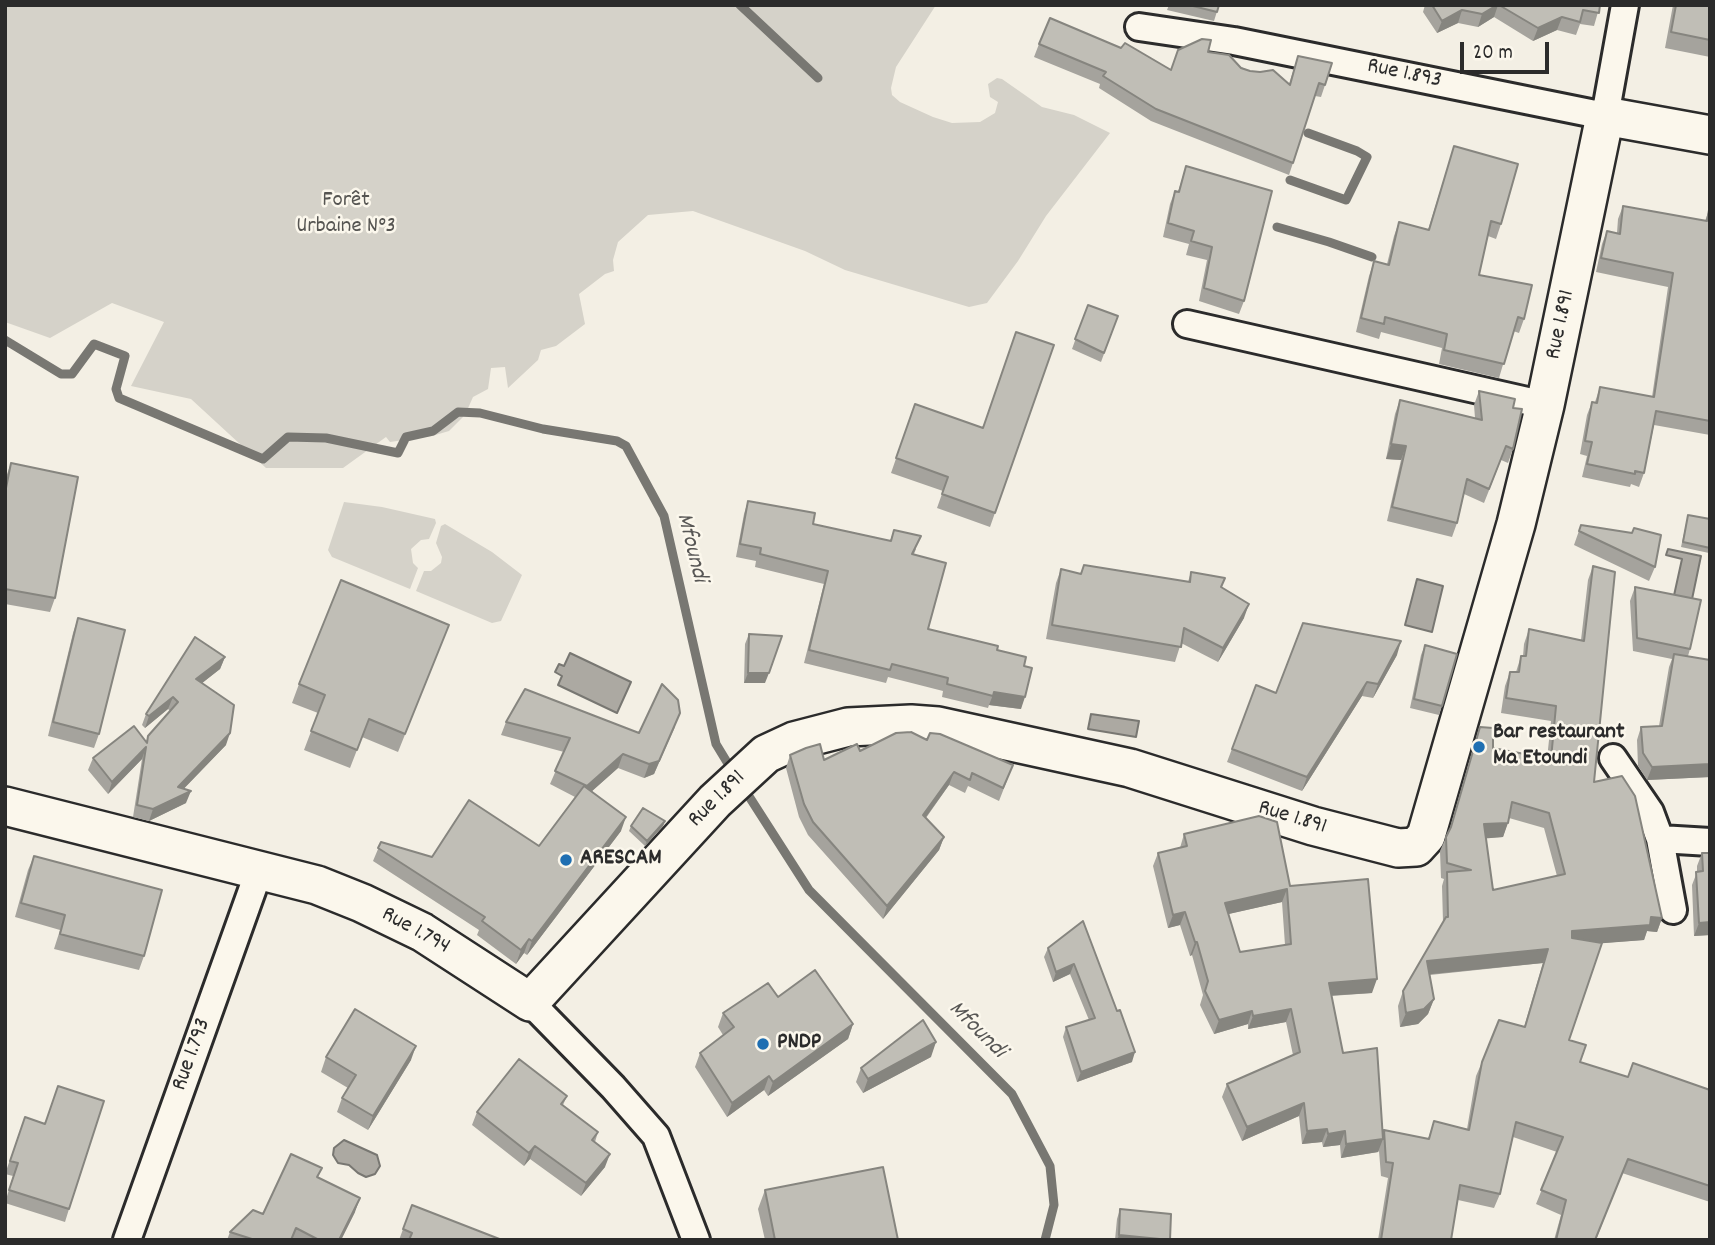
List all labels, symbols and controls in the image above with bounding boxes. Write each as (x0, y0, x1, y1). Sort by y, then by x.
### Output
scale bar (1463, 28, 1552, 72)
text: 20 m (1473, 39, 1513, 69)
street label: Rue 1.893 (1364, 54, 1444, 96)
park label: Forêt Urbaine N°3 (296, 188, 396, 242)
street label: Rue 1.891 (1541, 288, 1583, 362)
water label: Mfoundi (668, 510, 712, 586)
place label: Bar restaurant Ma Etoundi (1493, 720, 1624, 774)
marker: Bar restaurant Ma Etoundi (1471, 739, 1487, 755)
street label: Rue 1.891 (683, 765, 753, 835)
street label: Rue 1.891 (1254, 796, 1330, 842)
place label: ARESCAM (580, 846, 662, 874)
marker: ARESCAM (558, 852, 574, 868)
street label: Rue 1.794 (376, 902, 454, 962)
water label: Mfoundi (941, 996, 1011, 1066)
street label: Rue 1.793 (167, 1015, 219, 1095)
place label: PNDP (777, 1030, 821, 1058)
marker: PNDP (755, 1036, 771, 1052)

